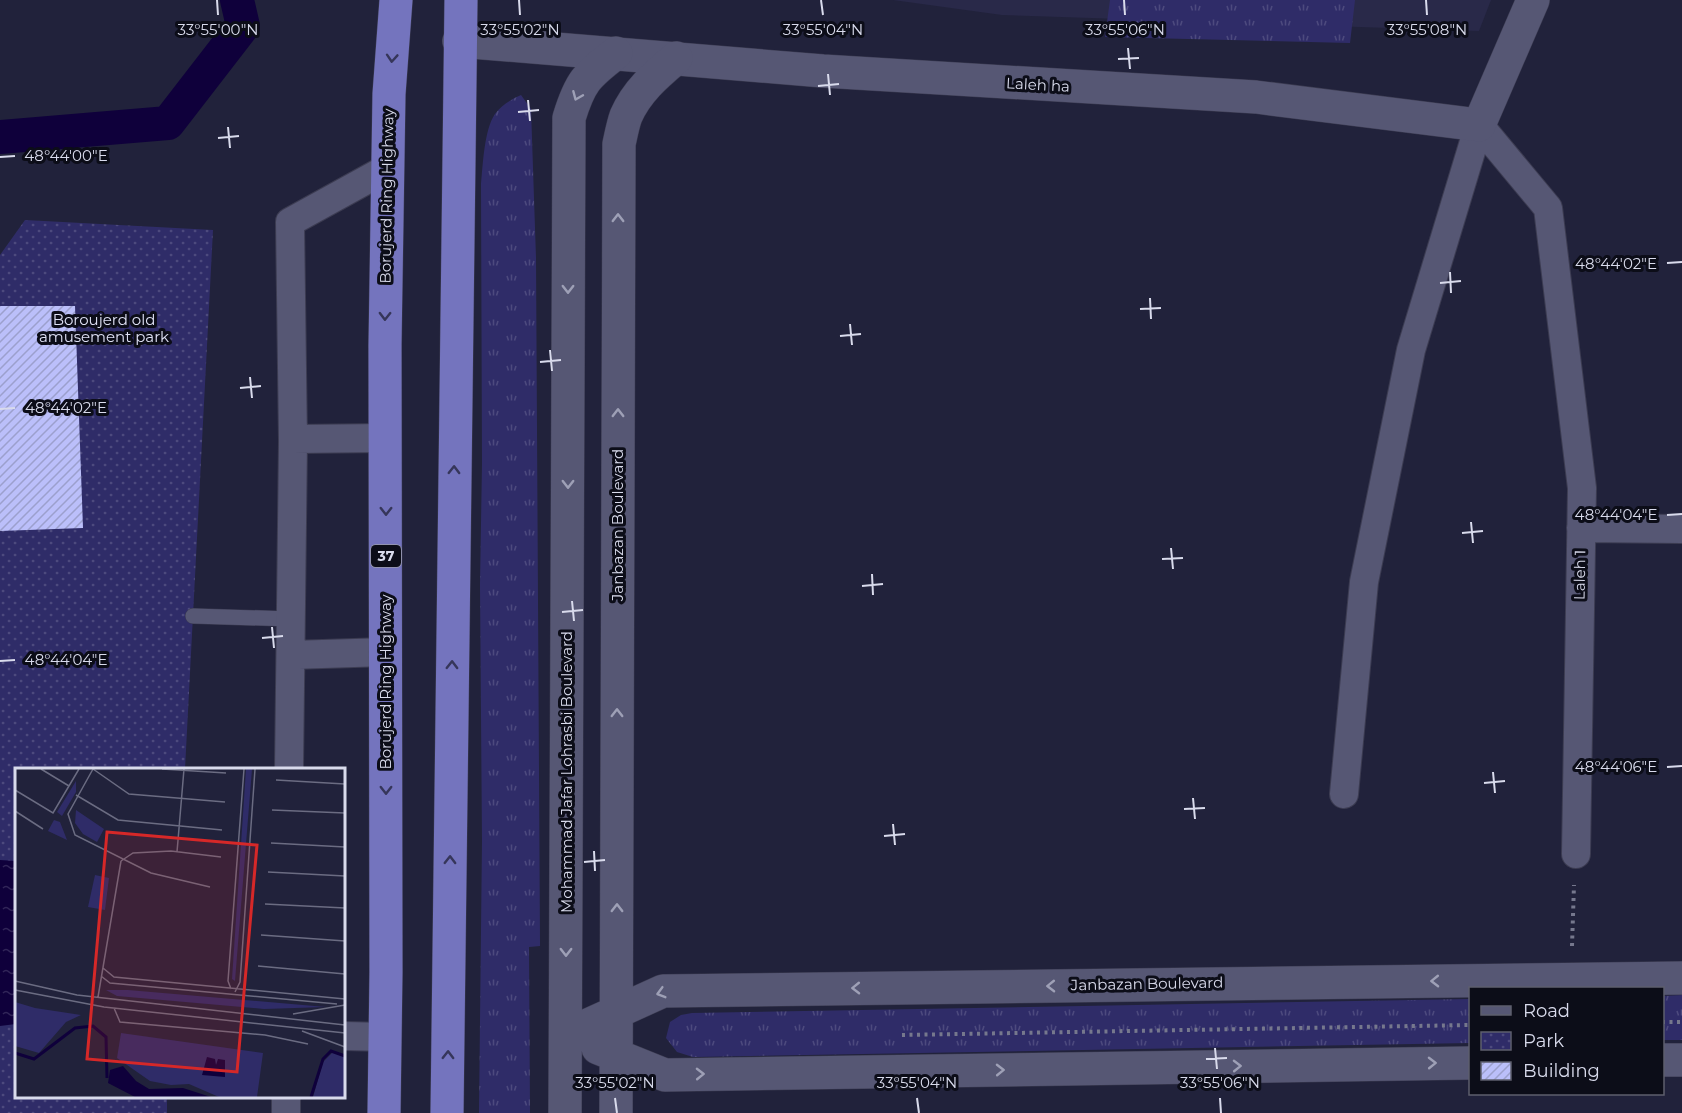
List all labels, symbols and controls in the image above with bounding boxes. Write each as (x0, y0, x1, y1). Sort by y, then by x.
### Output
text: 33°55'00"N (178, 20, 258, 39)
text: 33°55'02"N (480, 20, 560, 39)
text: 33°55'04"N (783, 20, 863, 39)
text: 33°55'06"N (1085, 20, 1165, 39)
text: 33°55'08"N (1387, 20, 1467, 39)
one-way arrow (385, 54, 398, 63)
street label: Laleh ha (1006, 73, 1070, 96)
one-way arrow (572, 89, 584, 100)
street label: Borujerd Ring Highway (375, 107, 398, 284)
text: 48°44'00"E (24, 146, 108, 165)
one-way arrow (612, 213, 624, 222)
text: 48°44'02"E (1575, 254, 1657, 273)
one-way arrow (562, 285, 574, 294)
park label: Boroujerd old amusement park (39, 310, 169, 346)
one-way arrow (379, 312, 392, 321)
text: 48°44'02"E (25, 398, 107, 417)
one-way arrow (612, 408, 624, 417)
street label: Janbazan Boulevard (608, 449, 627, 602)
one-way arrow (448, 465, 461, 474)
one-way arrow (562, 480, 574, 489)
text: 48°44'04"E (1575, 505, 1657, 524)
one-way arrow (380, 507, 392, 516)
road number: 37 (371, 545, 401, 567)
street label: Laleh 1 (1570, 550, 1589, 600)
street label: Borujerd Ring Highway (376, 594, 395, 770)
street label: Mohammad Jafar Lohrasbi Boulevard (557, 631, 576, 913)
text: 48°44'04"E (25, 650, 107, 669)
one-way arrow (446, 660, 458, 669)
one-way arrow (611, 708, 623, 717)
text: 48°44'06"E (1575, 757, 1657, 776)
inset map (15, 768, 345, 1098)
one-way arrow (380, 786, 392, 795)
one-way arrow (444, 855, 456, 864)
one-way arrow (611, 903, 623, 912)
one-way arrow (560, 948, 572, 957)
street label: Janbazan Boulevard (1070, 973, 1223, 994)
one-way arrow (1430, 975, 1439, 987)
one-way arrow (1046, 979, 1055, 992)
one-way arrow (851, 982, 860, 994)
one-way arrow (656, 986, 667, 998)
legend (1469, 987, 1664, 1095)
text: Road (1523, 1000, 1570, 1022)
text: Park (1523, 1030, 1564, 1052)
one-way arrow (441, 1050, 454, 1059)
one-way arrow (1428, 1057, 1437, 1069)
one-way arrow (1233, 1060, 1242, 1073)
text: Building (1523, 1060, 1600, 1082)
one-way arrow (996, 1064, 1005, 1076)
one-way arrow (696, 1068, 705, 1080)
text: 33°55'02"N (575, 1073, 655, 1092)
text: 33°55'04"N (877, 1073, 957, 1092)
text: 33°55'06"N (1180, 1073, 1260, 1092)

